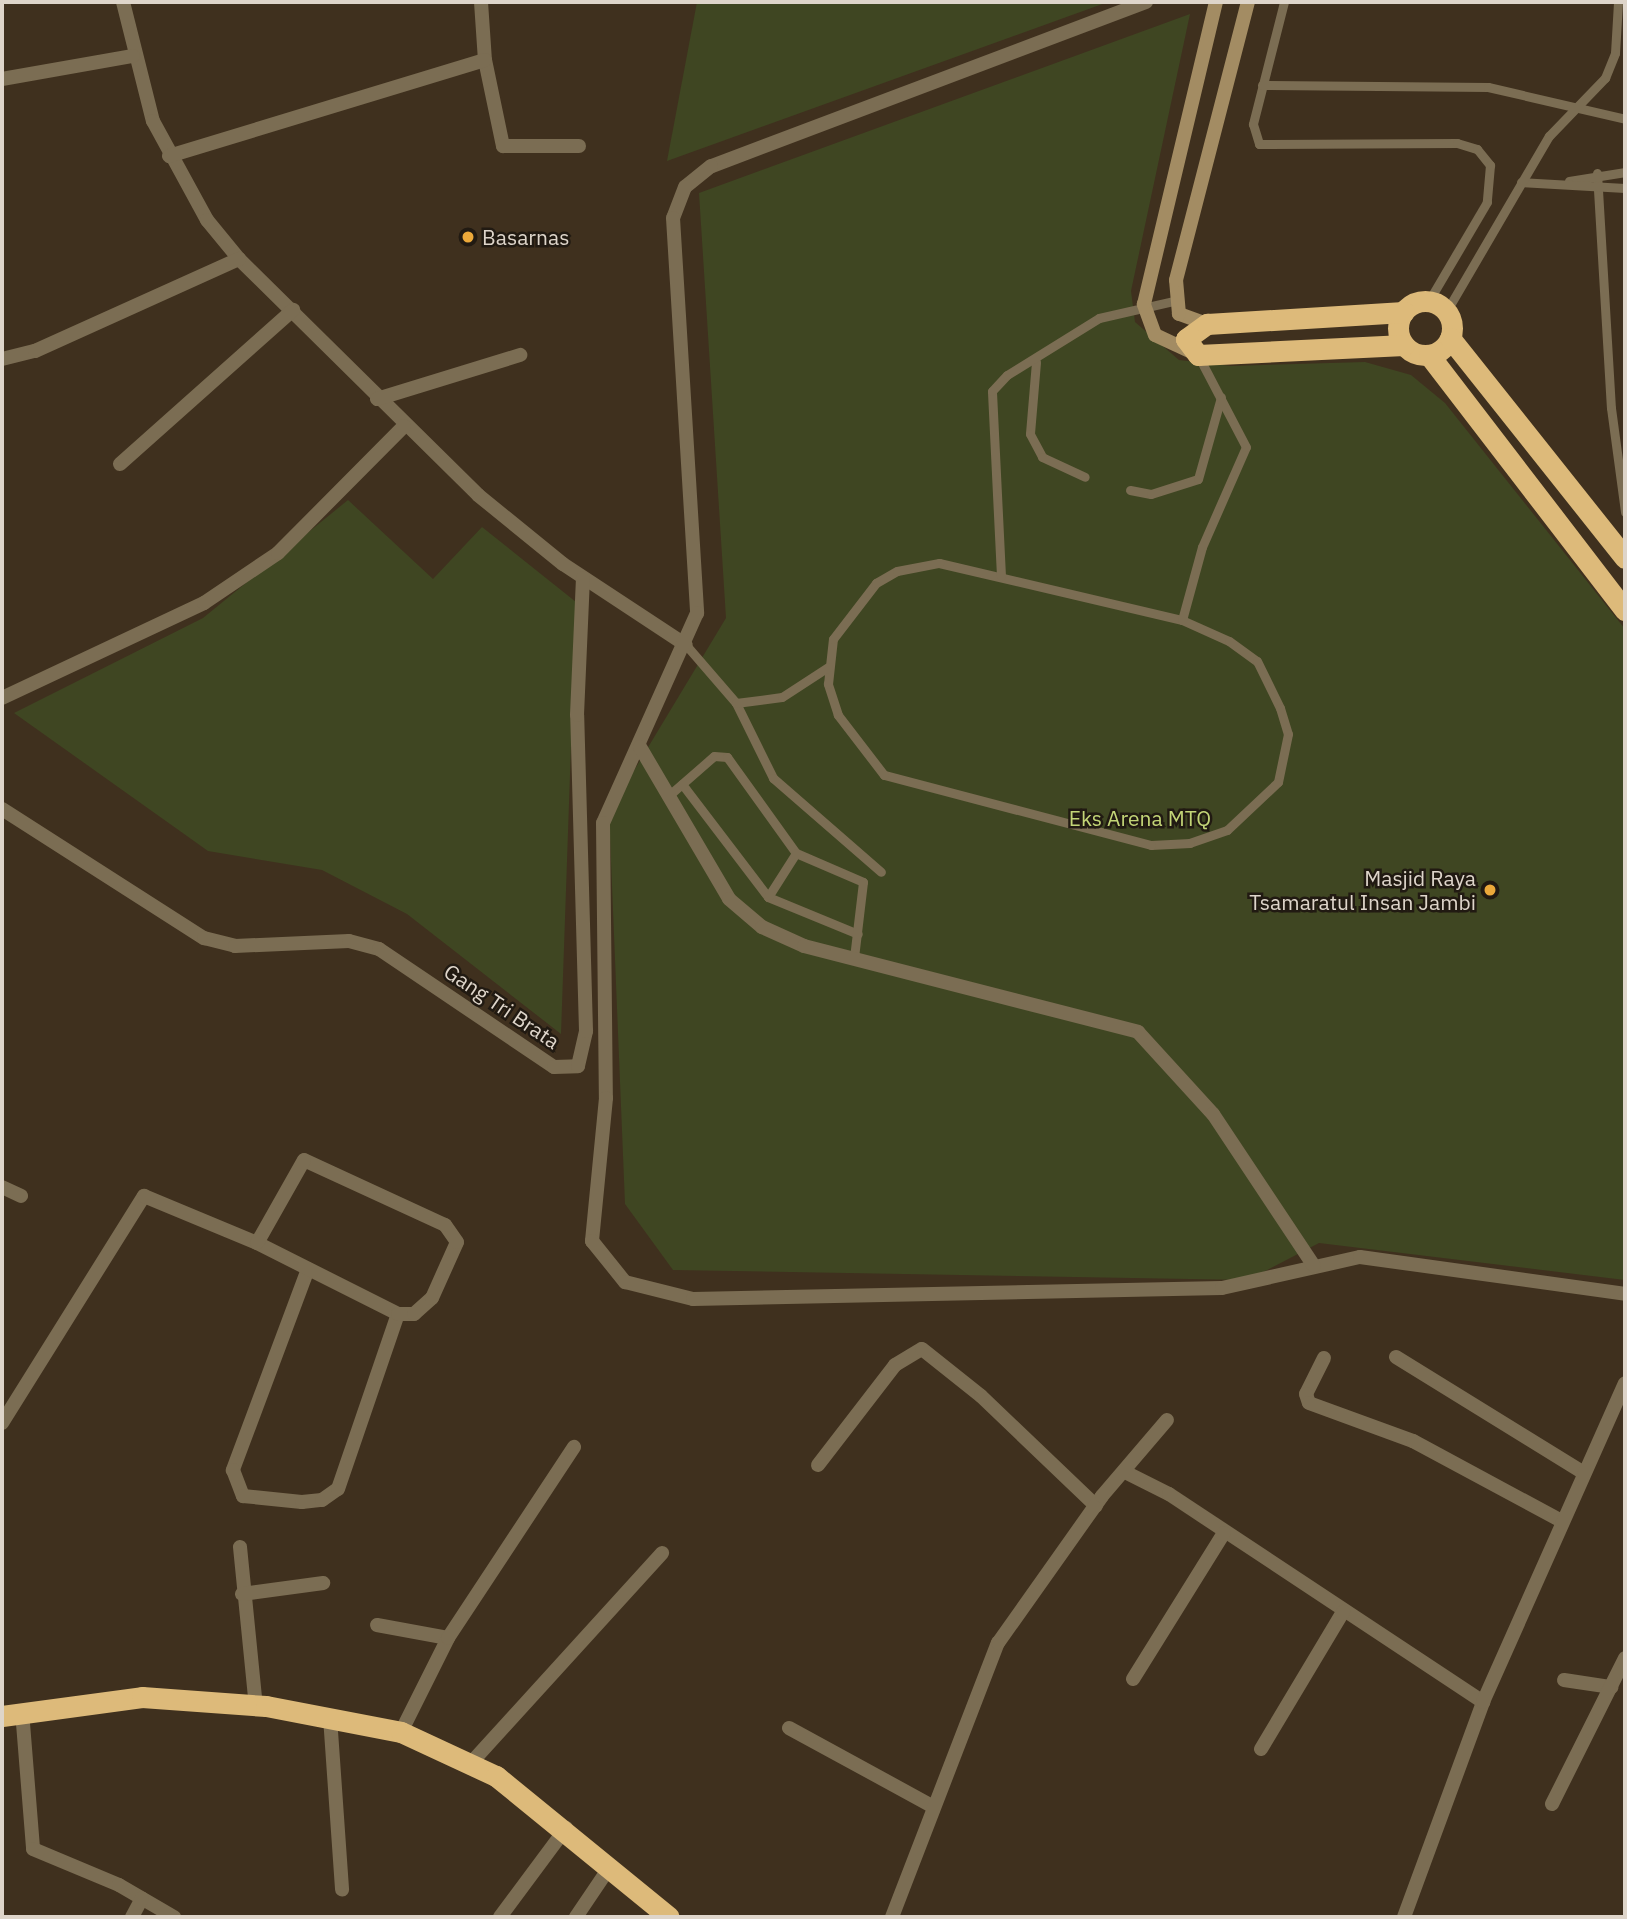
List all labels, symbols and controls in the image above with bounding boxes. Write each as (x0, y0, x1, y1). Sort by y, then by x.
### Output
place label: Basarnas (482, 224, 569, 250)
marker: Basarnas (460, 229, 476, 245)
park label: Eks Arena MTQ (1069, 805, 1211, 831)
place label: Masjid Raya Tsamaratul Insan Jambi (1249, 865, 1476, 915)
marker: Masjid Raya Tsamaratul Insan Jambi (1482, 882, 1498, 898)
street label: Gang Tri Brata (439, 958, 565, 1054)

